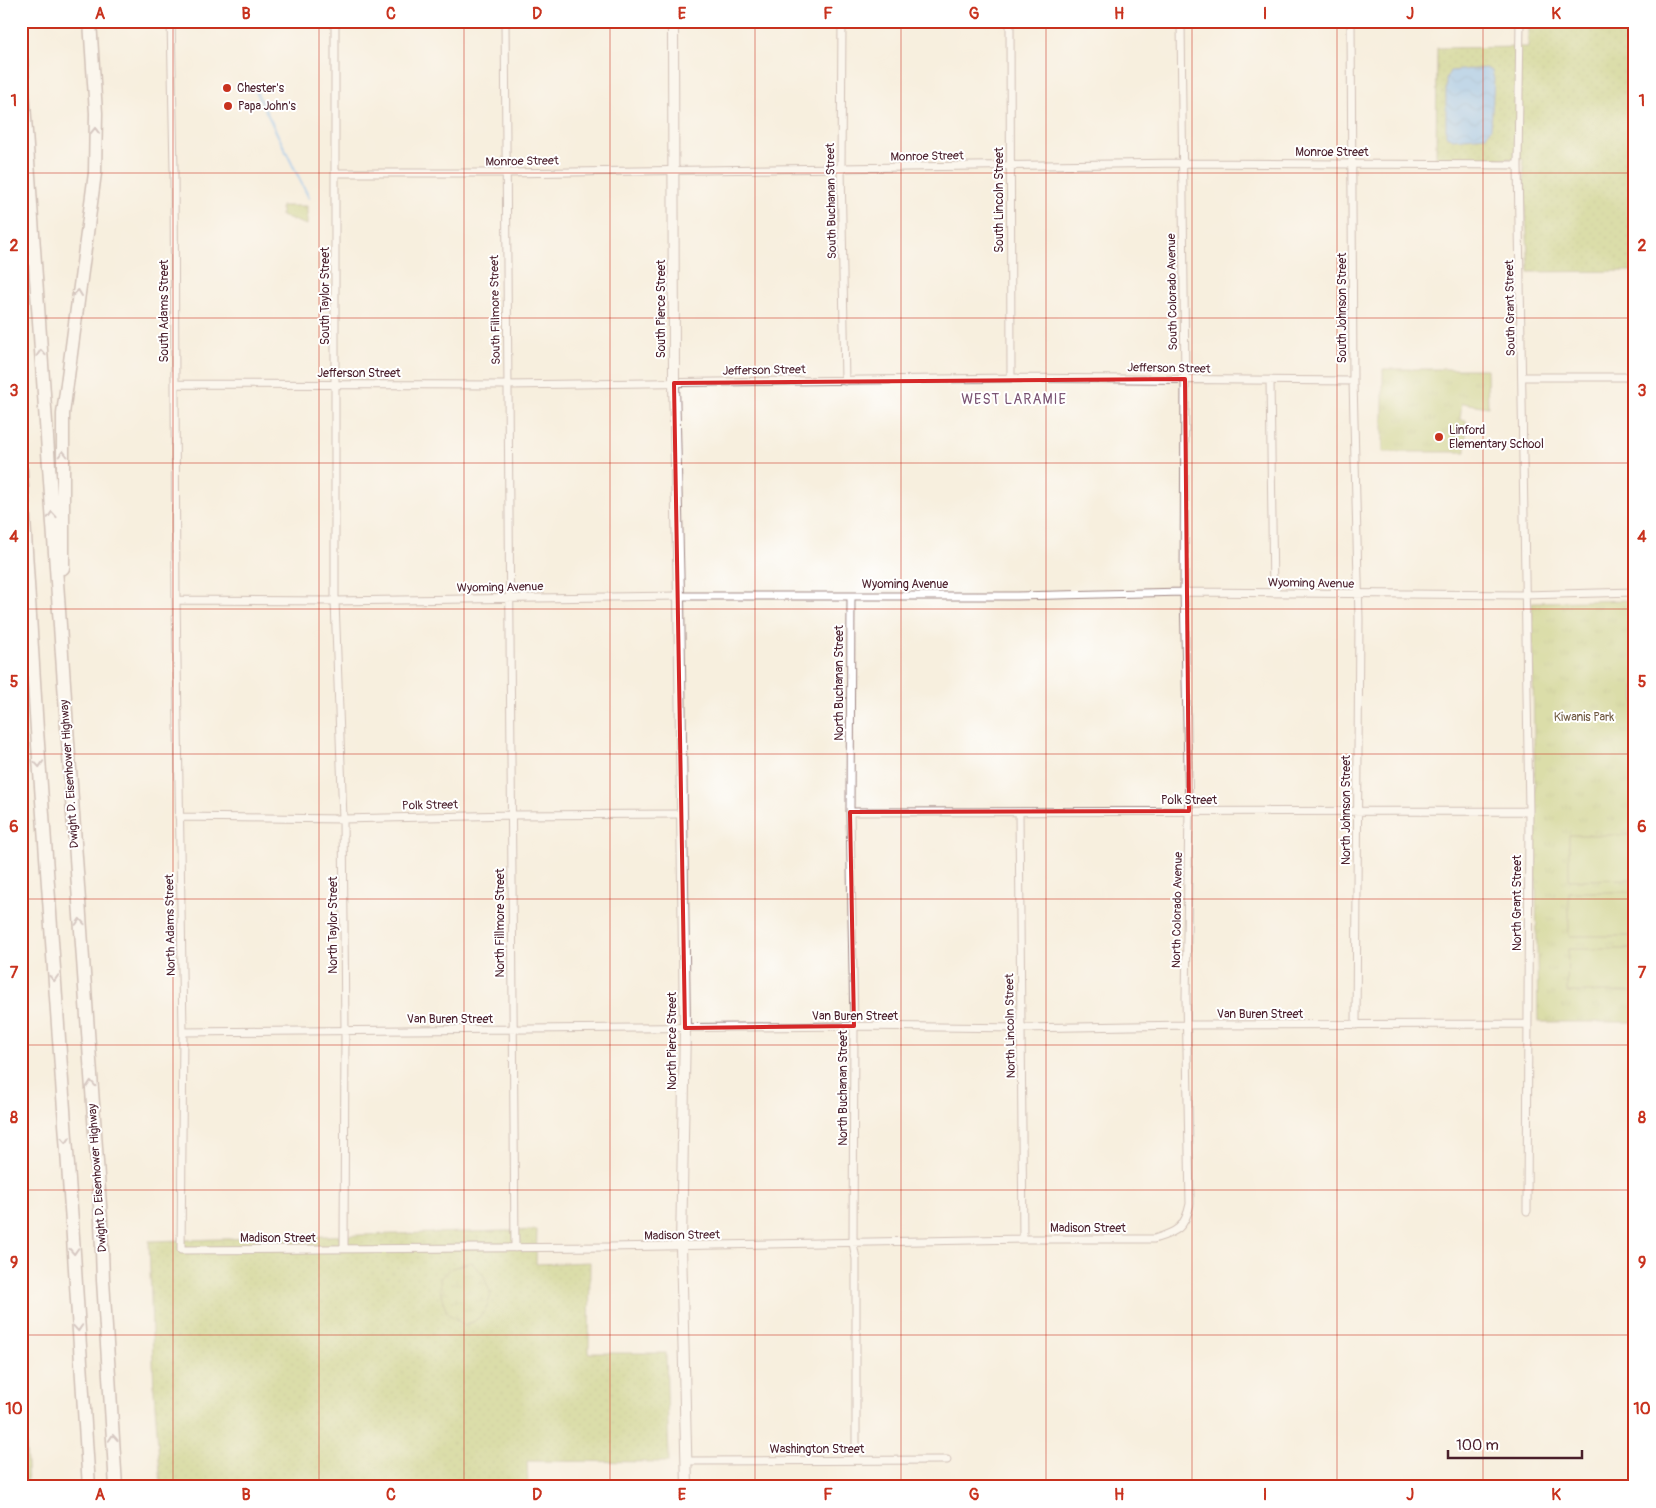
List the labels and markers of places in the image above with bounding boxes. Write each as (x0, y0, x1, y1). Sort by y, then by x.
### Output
place label: Chester's (237, 81, 285, 96)
marker: Chester's (221, 82, 233, 94)
place label: Papa John's (238, 99, 297, 114)
marker: Papa John's (222, 100, 234, 112)
place label: Linford Elementary School (1449, 423, 1544, 452)
marker: Linford Elementary School (1433, 431, 1445, 443)

